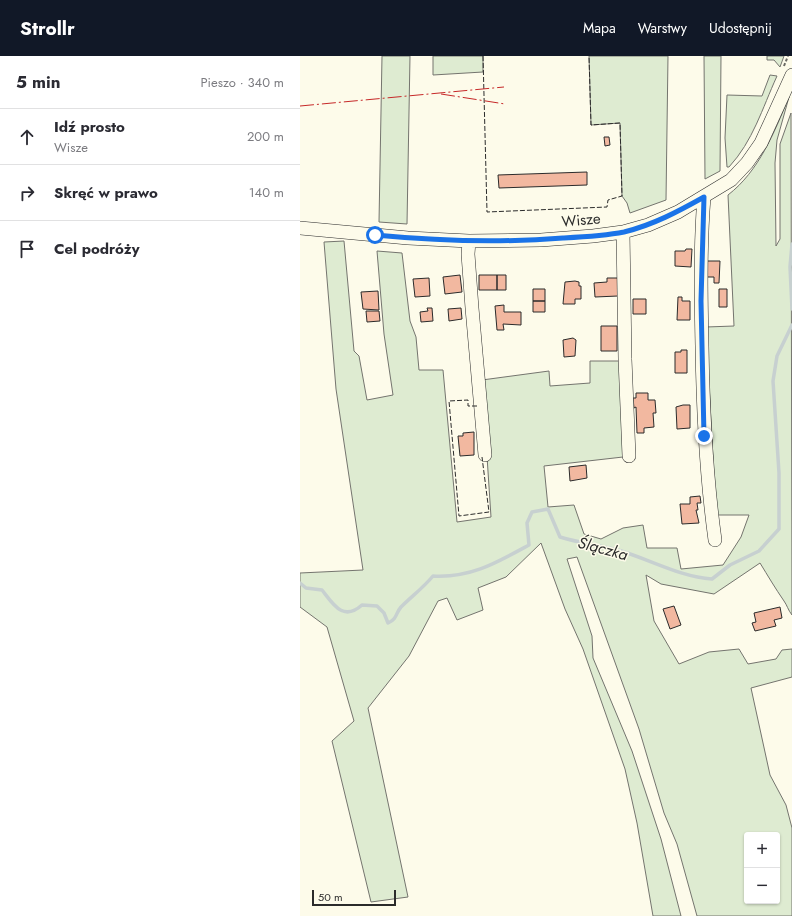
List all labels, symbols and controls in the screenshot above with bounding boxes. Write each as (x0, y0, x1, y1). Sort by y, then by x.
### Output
text: Strollr (20, 15, 75, 42)
text: Mapa (583, 18, 616, 38)
text: Warstwy (638, 18, 687, 38)
text: Udostępnij (709, 18, 772, 38)
text: 5 min (16, 70, 60, 94)
text: Pieszo · 340 m (200, 73, 284, 92)
text: Idź prosto (54, 116, 125, 138)
icon: ahead (16, 126, 38, 148)
text: 200 m (247, 127, 284, 146)
text: Wisze (54, 138, 88, 157)
icon: right (16, 182, 38, 204)
text: Skręć w prawo (54, 182, 158, 204)
text: 140 m (249, 183, 284, 202)
street label: Wisze (561, 207, 602, 233)
route start (366, 226, 384, 244)
icon: arrive (16, 238, 38, 260)
text: Cel podróży (54, 238, 139, 260)
route end (695, 427, 713, 445)
water label: Ślączka (575, 531, 631, 566)
map controls (744, 832, 780, 904)
button: + (744, 832, 780, 868)
button: − (744, 868, 780, 904)
scale bar (312, 888, 396, 907)
text: 50 m (318, 889, 343, 905)

